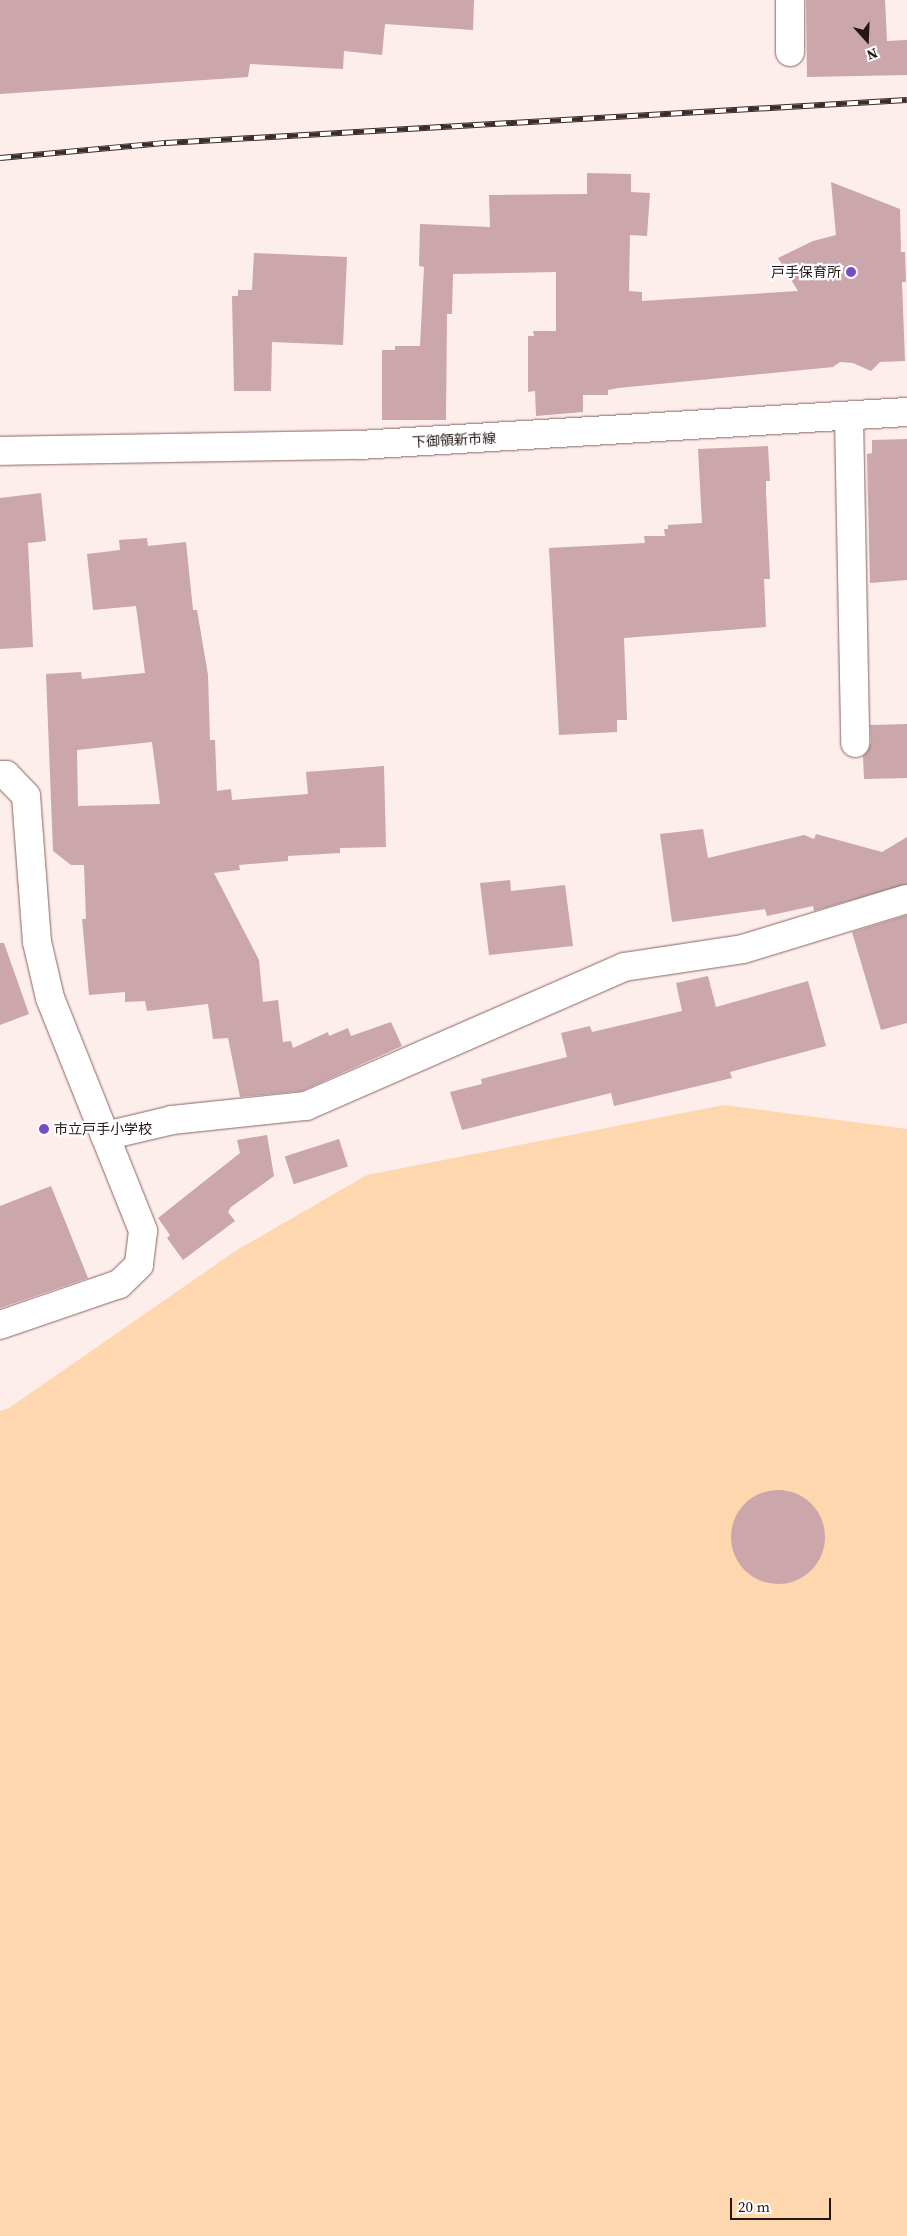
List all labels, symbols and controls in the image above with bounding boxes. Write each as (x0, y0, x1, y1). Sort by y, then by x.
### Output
north arrow (842, 15, 892, 65)
text: N (864, 43, 880, 65)
place label: 戸手保育所 (771, 264, 841, 280)
marker: 戸手保育所 (845, 266, 857, 278)
street label: 下御領新市線 (412, 429, 496, 451)
place label: 市立戸手小学校 (54, 1121, 152, 1137)
marker: 市立戸手小学校 (38, 1123, 50, 1135)
scale bar (732, 2188, 833, 2220)
text: 20 m (738, 2196, 770, 2217)

